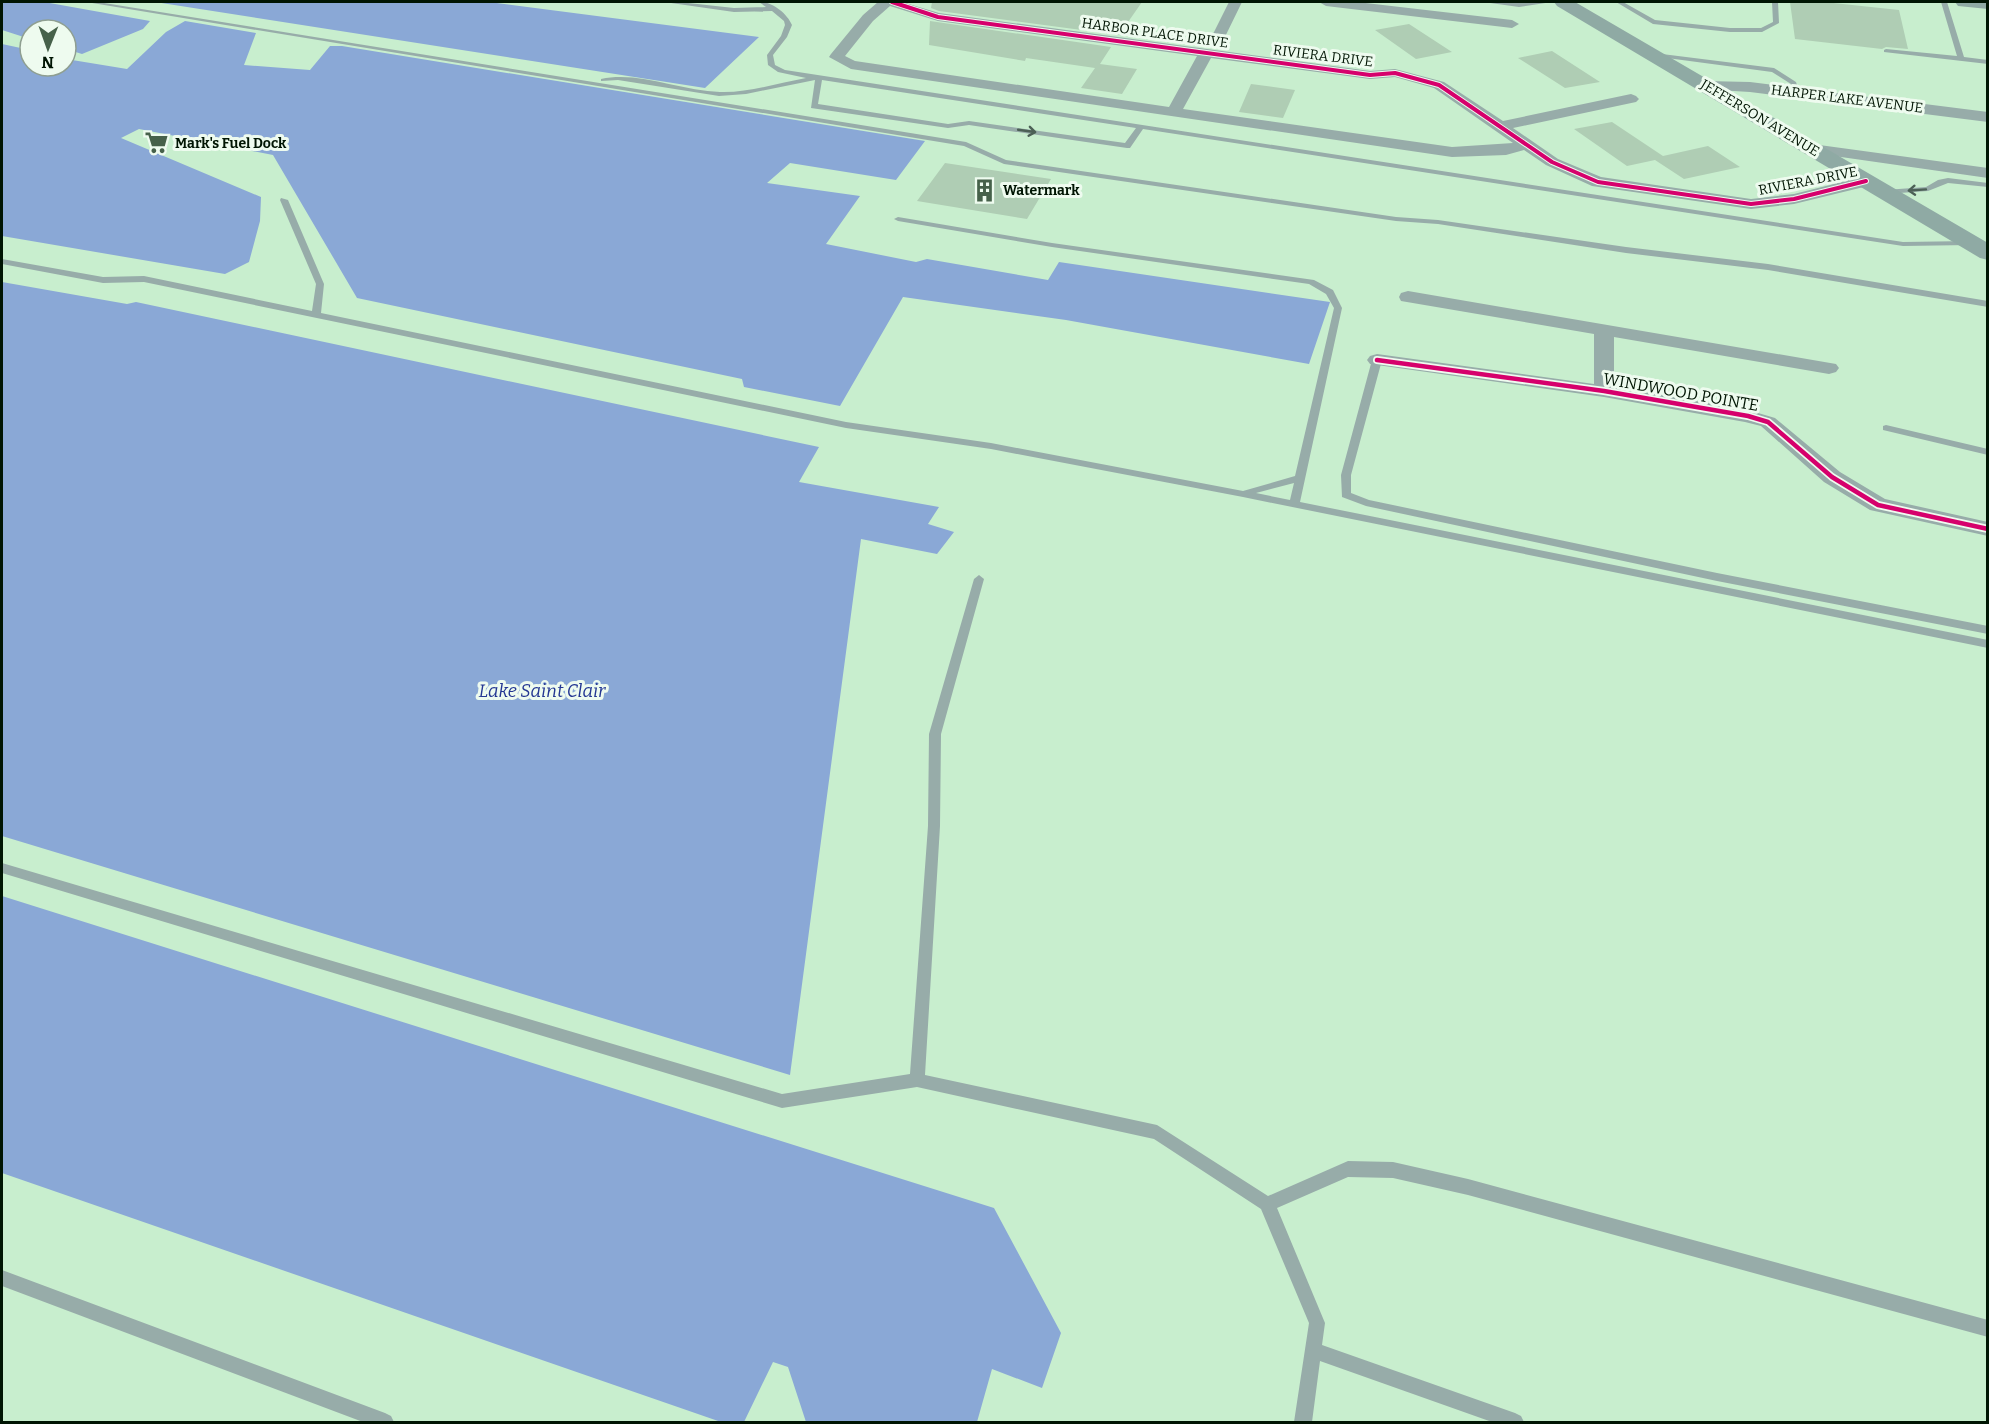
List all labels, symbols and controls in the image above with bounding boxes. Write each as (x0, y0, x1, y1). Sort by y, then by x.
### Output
street label: HARBOR PLACE DRIVE (1080, 14, 1230, 52)
north arrow (18, 18, 78, 78)
street label: RIVIERA DRIVE (1272, 41, 1374, 71)
text: N (41, 53, 54, 72)
street label: JEFFERSON AVENUE (1697, 75, 1823, 160)
street label: HARPER LAKE AVENUE (1770, 81, 1924, 117)
one-way arrow (1017, 126, 1036, 137)
supermarket icon: Mark's Fuel Dock (144, 130, 170, 156)
place label: Mark's Fuel Dock (175, 135, 287, 152)
street label: RIVIERA DRIVE (1757, 163, 1859, 199)
building icon: Watermark (972, 177, 998, 203)
place label: Watermark (1003, 182, 1080, 199)
one-way arrow (1907, 185, 1927, 196)
street label: WINDWOOD POINTE (1602, 369, 1760, 415)
water label: Lake Saint Clair (479, 680, 606, 702)

